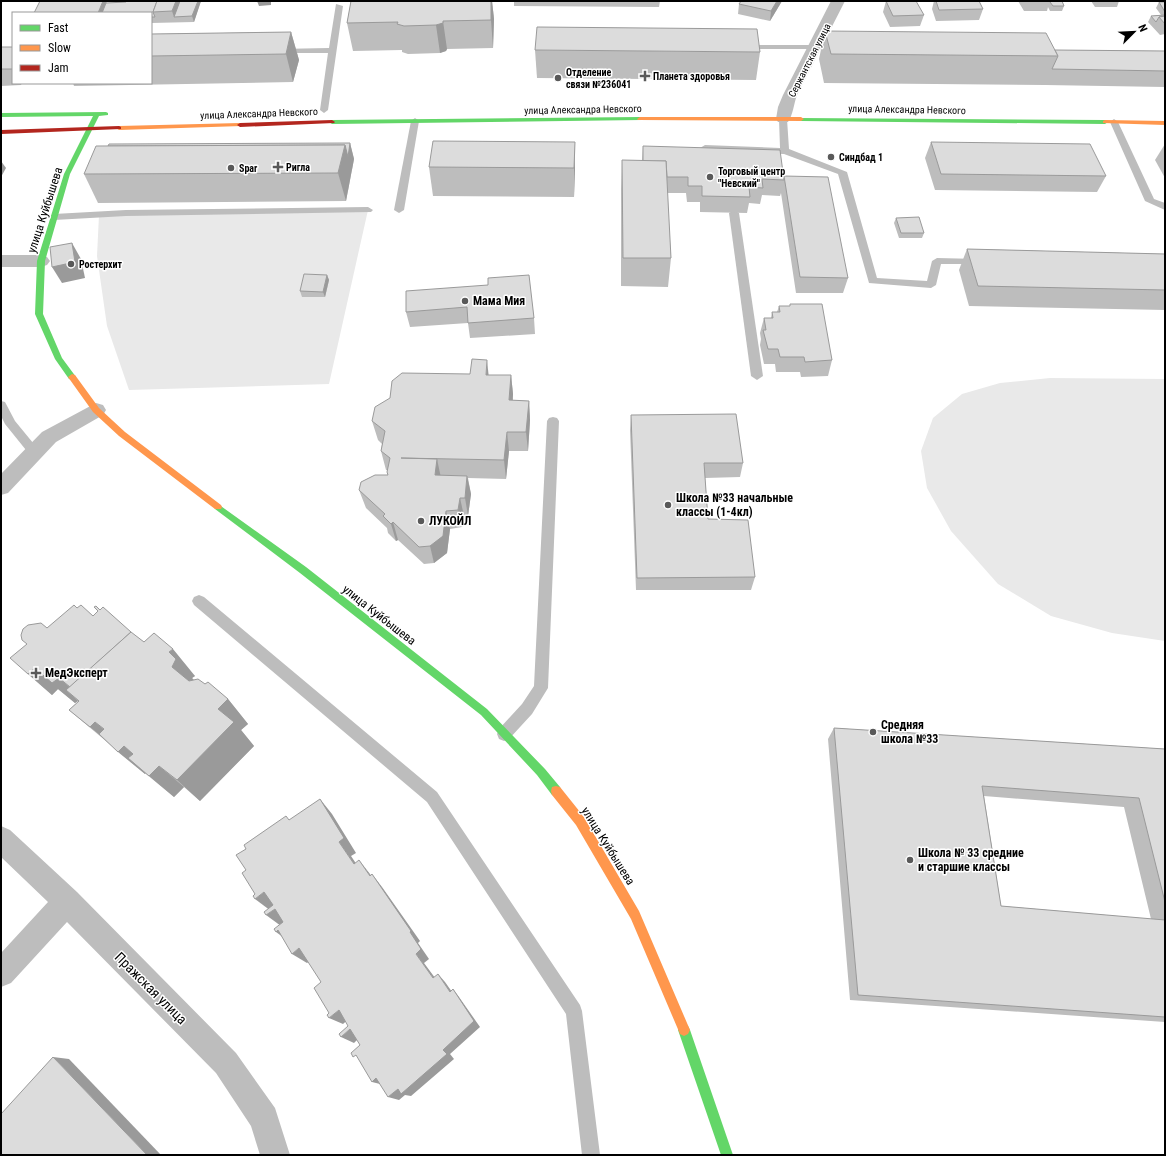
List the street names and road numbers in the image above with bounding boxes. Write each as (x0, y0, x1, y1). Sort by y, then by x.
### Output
street label: Сержантская улица (786, 21, 833, 99)
street label: улица Александра Невского (524, 103, 642, 116)
street label: улица Александра Невского (848, 103, 966, 116)
street label: улица Александра Невского (200, 106, 318, 121)
street label: улица Куйбышева (25, 165, 66, 255)
street label: улица Куйбышева (340, 582, 419, 648)
street label: улица Куйбышева (578, 804, 638, 888)
street label: Пражская улица (112, 949, 190, 1027)

